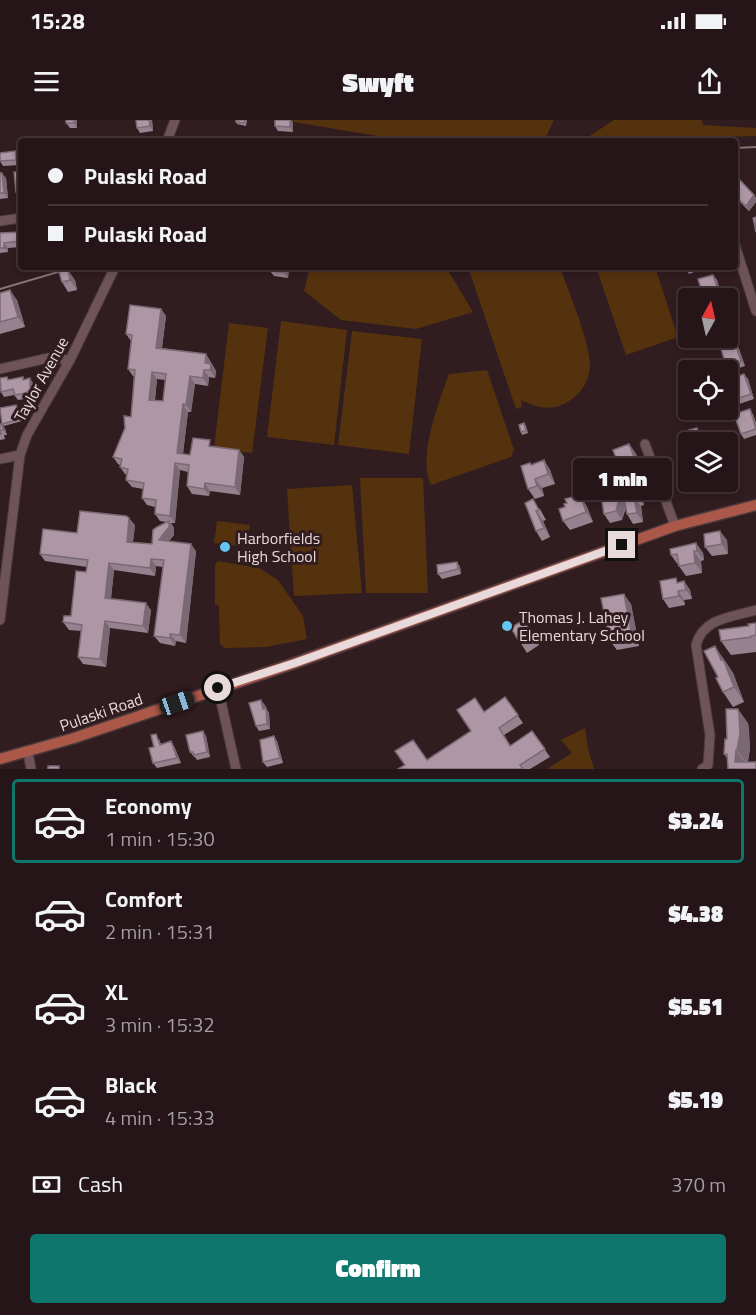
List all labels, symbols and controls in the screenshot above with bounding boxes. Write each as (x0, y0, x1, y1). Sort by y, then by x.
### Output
text: 15:28 (30, 4, 85, 38)
text: Swyft (342, 61, 414, 102)
icon: menu (30, 65, 63, 98)
icon: share (693, 65, 726, 98)
text: Pulaski Road (84, 159, 207, 193)
text: Pulaski Road (84, 217, 207, 251)
north arrow (678, 288, 738, 348)
map controls (678, 288, 738, 492)
street label: Taylor Avenue (8, 332, 74, 426)
button: locate (678, 360, 738, 420)
button: layers (678, 432, 738, 492)
callout: 1 min (572, 458, 672, 500)
text: 1 min (598, 463, 647, 494)
place label: Harborfields High School (237, 526, 320, 568)
route end (608, 531, 635, 558)
marker: Harborfields High School (218, 540, 232, 554)
place label: Thomas J. Lahey Elementary School (519, 605, 645, 647)
marker: Thomas J. Lahey Elementary School (500, 619, 514, 633)
route start (204, 674, 231, 701)
street label: Pulaski Road (56, 687, 146, 737)
car (157, 689, 197, 717)
text: Economy (105, 789, 192, 823)
icon: car (33, 794, 87, 848)
text: $3.24 (668, 804, 723, 838)
text: 1 min · 15:30 (105, 823, 215, 854)
text: Comfort (105, 882, 183, 916)
icon: car (33, 887, 87, 941)
text: $4.38 (668, 897, 723, 931)
text: 2 min · 15:31 (105, 916, 215, 947)
text: XL (105, 975, 128, 1009)
icon: car (33, 980, 87, 1034)
text: $5.51 (668, 990, 723, 1024)
text: 3 min · 15:32 (105, 1009, 215, 1040)
text: Black (105, 1068, 157, 1102)
icon: car (33, 1073, 87, 1127)
text: $5.19 (668, 1083, 723, 1117)
text: 4 min · 15:33 (105, 1102, 215, 1133)
text: Cash (78, 1167, 123, 1201)
icon: cash (30, 1168, 63, 1201)
text: 370 m (671, 1169, 726, 1200)
button: Confirm (30, 1234, 726, 1303)

